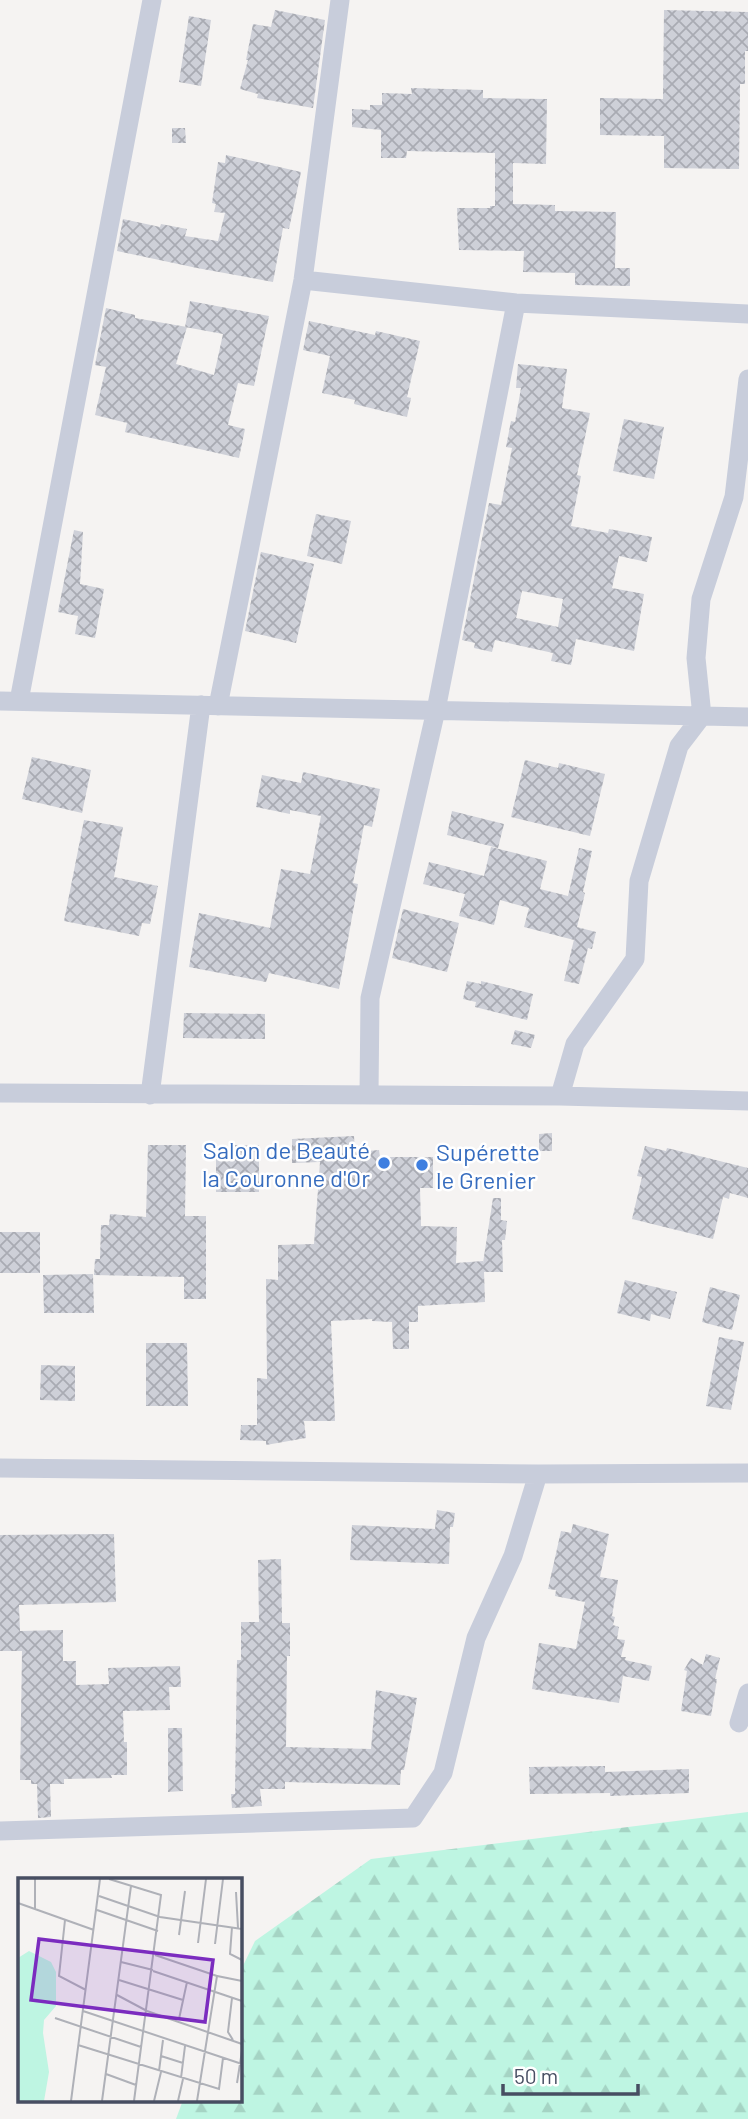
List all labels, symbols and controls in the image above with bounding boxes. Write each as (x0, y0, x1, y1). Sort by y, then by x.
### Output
place label: Salon de Beauté la Couronne d'Or (202, 1135, 370, 1192)
place label: Supérette le Grenier (436, 1137, 540, 1194)
marker: Salon de Beauté la Couronne d'Or (376, 1155, 392, 1171)
marker: Supérette le Grenier (414, 1157, 430, 1173)
inset map (18, 1878, 242, 2102)
scale bar (503, 2052, 638, 2096)
text: 50 m (514, 2063, 558, 2088)

